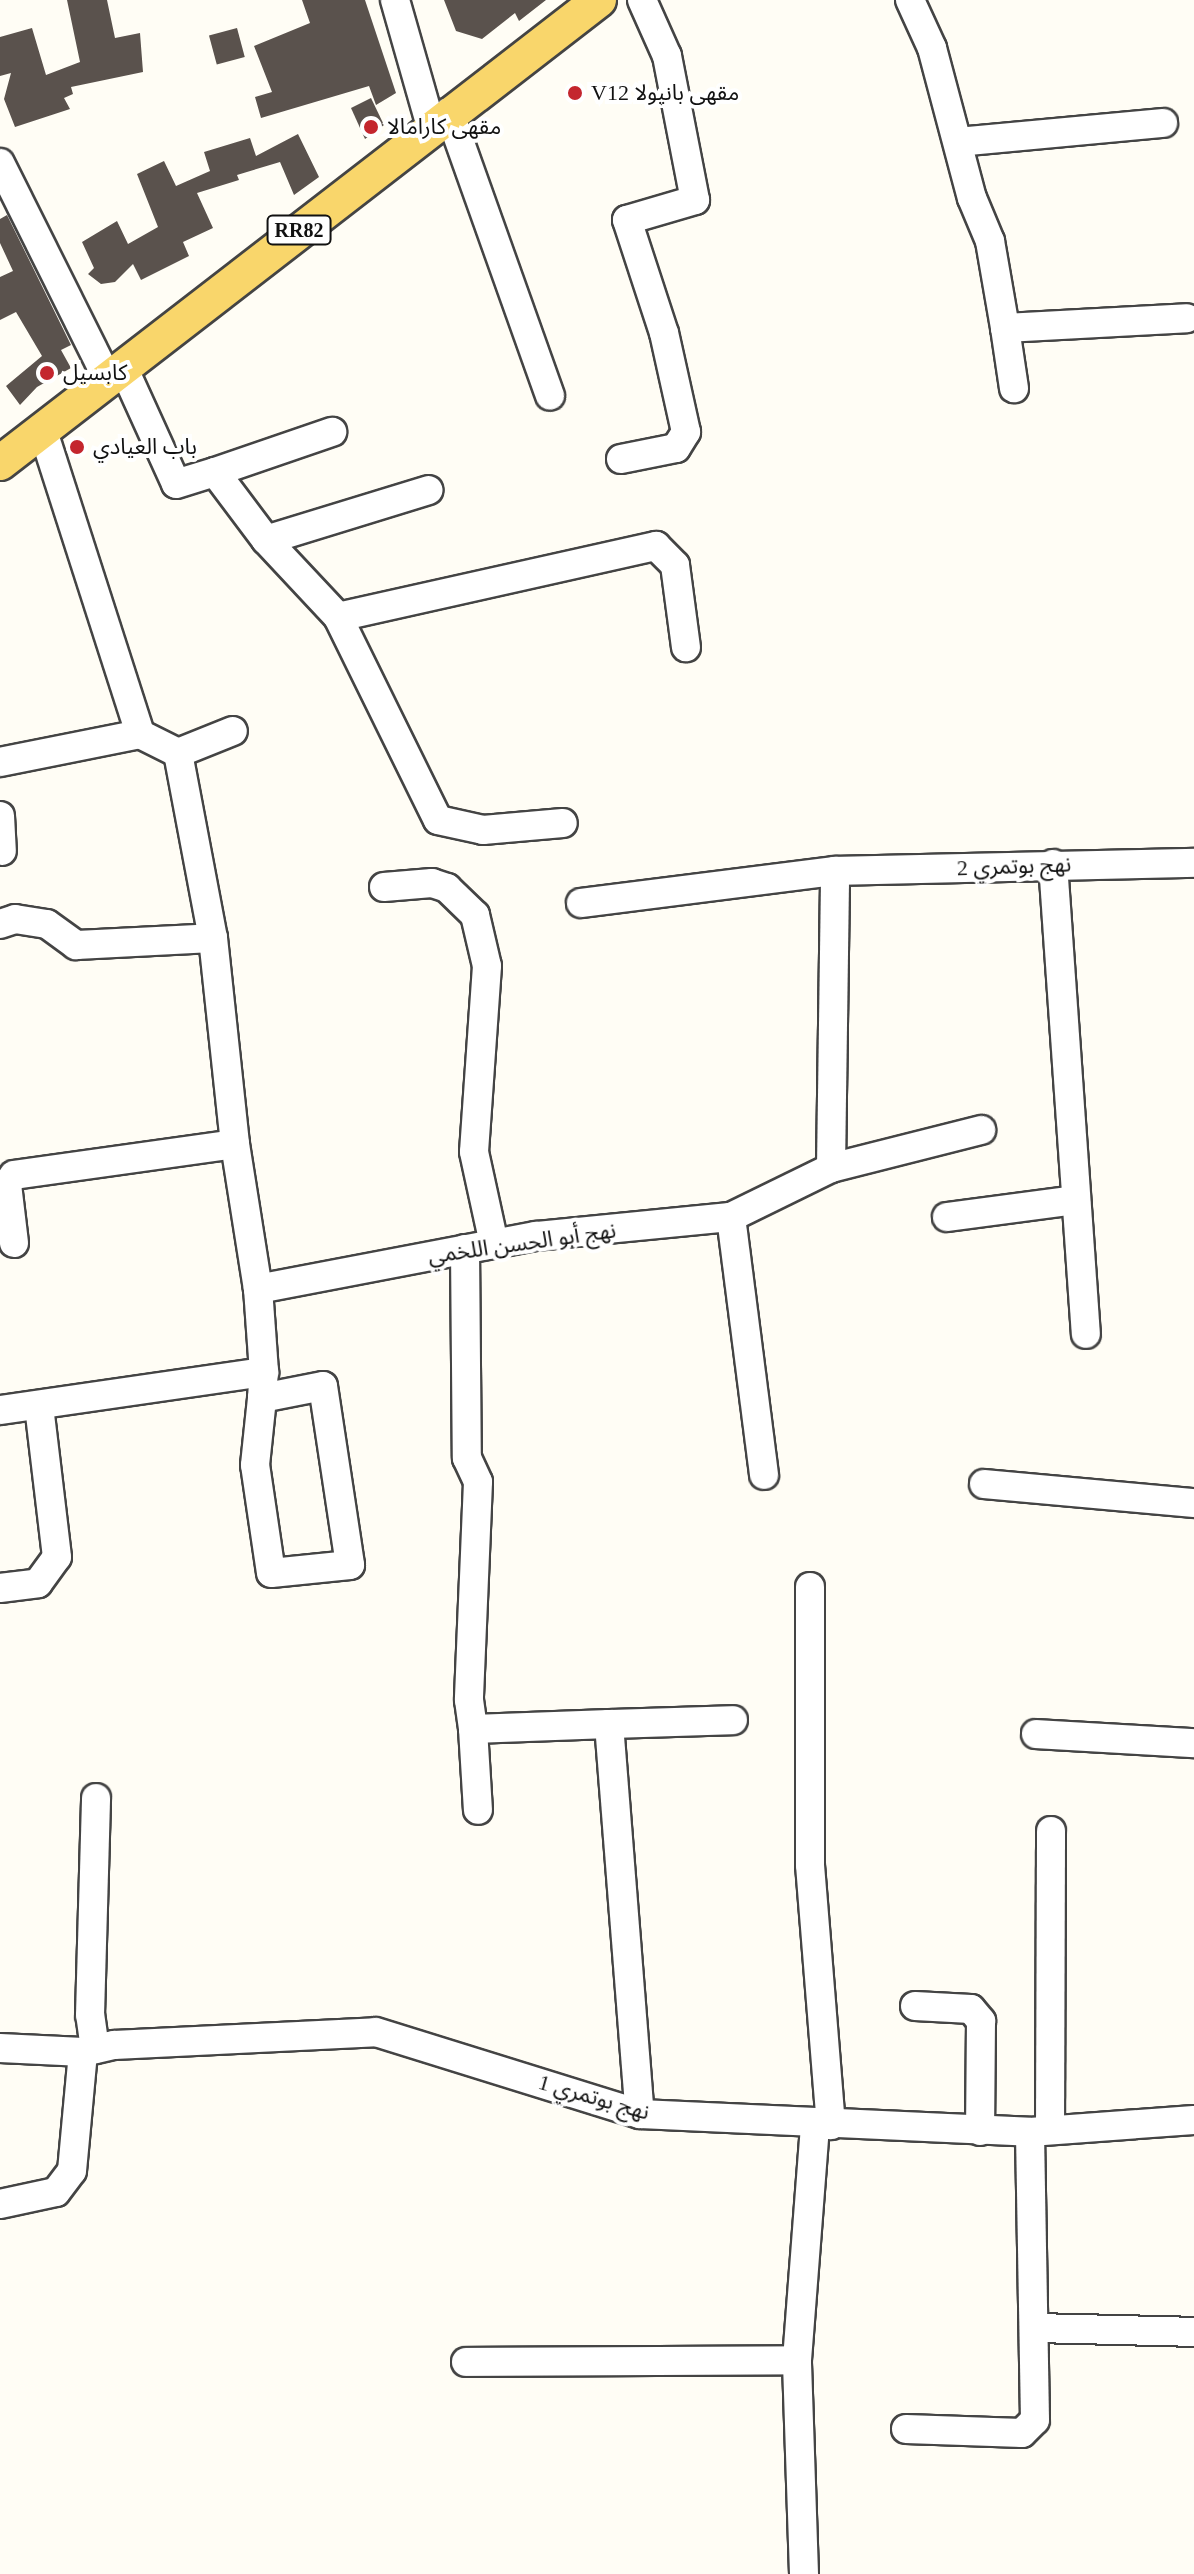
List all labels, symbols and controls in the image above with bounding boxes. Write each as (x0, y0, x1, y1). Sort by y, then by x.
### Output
place label: V12 مقهى بانيولا (591, 80, 739, 106)
marker: V12 مقهى بانيولا (566, 84, 584, 102)
place label: مقهى كارامالا (387, 114, 501, 140)
marker: مقهى كارامالا (362, 118, 380, 136)
road number: RR82 (265, 214, 333, 246)
place label: كابسيل (63, 360, 127, 386)
marker: كابسيل (38, 364, 56, 382)
place label: باب العيادي (93, 434, 197, 460)
marker: باب العيادي (68, 438, 86, 456)
street label: نهج بوتمري 2 (956, 851, 1072, 881)
street label: نهج أبو الحسن اللخمي (426, 1217, 618, 1269)
street label: نهج بوتمري 1 (535, 2069, 653, 2125)

